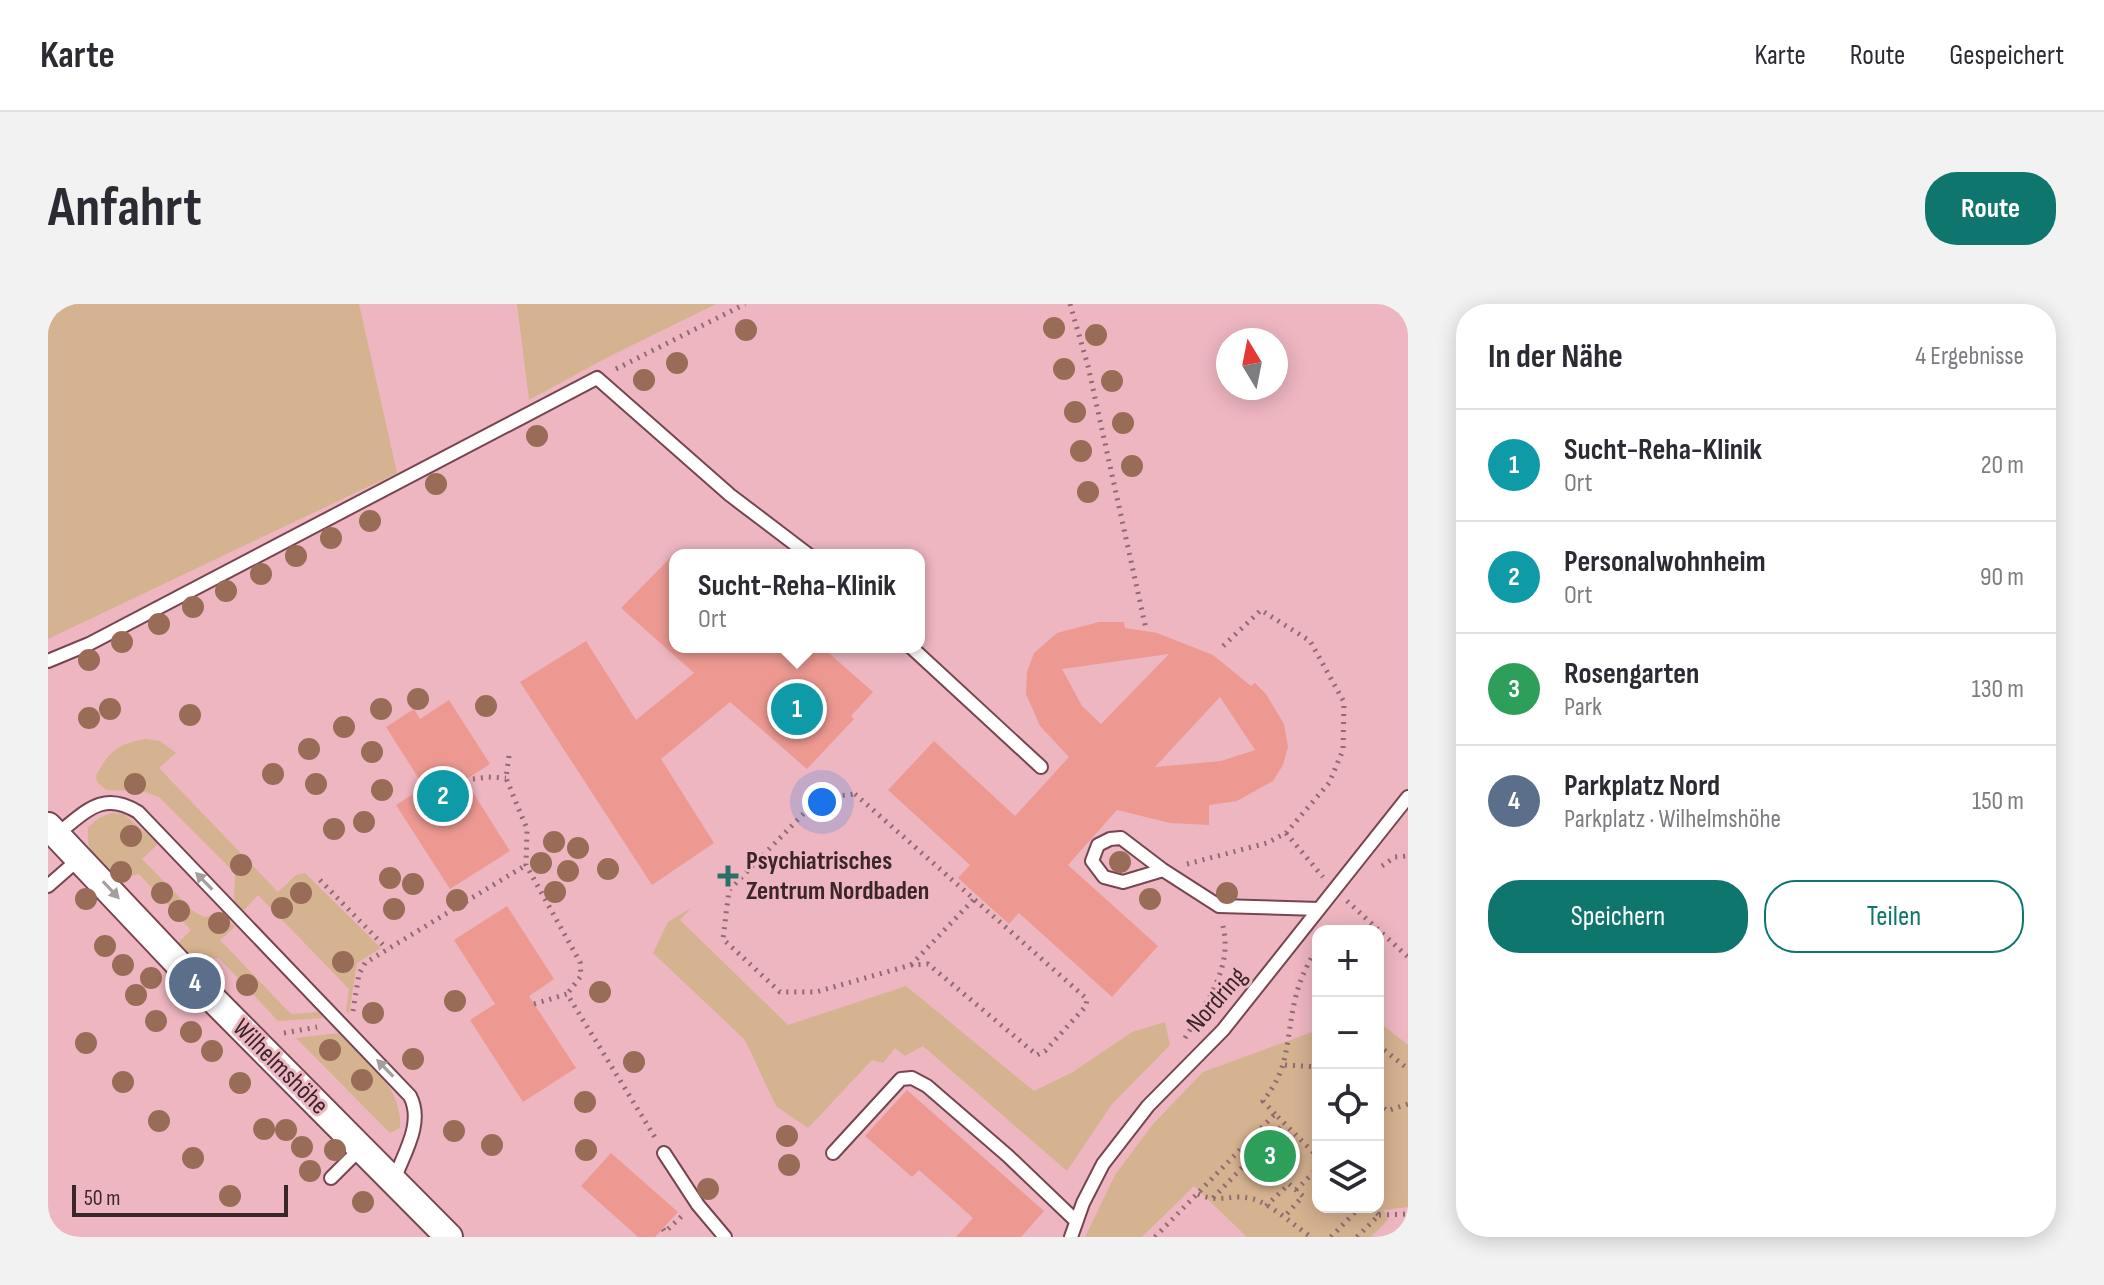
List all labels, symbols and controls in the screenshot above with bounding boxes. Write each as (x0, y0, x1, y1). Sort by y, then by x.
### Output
text: Karte (40, 33, 115, 78)
text: Karte (1755, 39, 1806, 72)
text: Route (1850, 39, 1905, 72)
text: Gespeichert (1949, 39, 2064, 72)
button: Route (1925, 172, 2056, 245)
text: Anfahrt (48, 175, 202, 242)
north arrow (1216, 328, 1288, 400)
text: In der Nähe (1488, 336, 1623, 377)
text: 4 Ergebnisse (1915, 341, 2024, 372)
text: Sucht-Reha-Klinik (1564, 432, 1762, 468)
text: 1 (1509, 450, 1519, 481)
text: 20 m (1981, 450, 2024, 481)
text: Ort (1564, 468, 1593, 499)
text: Personalwohnheim (1564, 544, 1766, 580)
popup (669, 549, 925, 653)
text: 2 (1508, 562, 1520, 593)
text: 90 m (1980, 562, 2024, 593)
text: Sucht-Reha-Klinik (698, 568, 896, 604)
text: Ort (1564, 580, 1593, 611)
text: Ort (698, 604, 727, 635)
text: Rosengarten (1564, 656, 1699, 692)
text: 3 (1508, 674, 1520, 705)
text: 130 m (1972, 674, 2024, 705)
pin: 1 (771, 679, 823, 739)
text: Park (1564, 692, 1602, 723)
pin: 2 (417, 766, 469, 826)
text: Parkplatz Nord (1564, 768, 1720, 804)
your location (802, 782, 842, 822)
text: 4 (1508, 786, 1520, 817)
text: 150 m (1972, 786, 2024, 817)
text: Parkplatz · Wilhelmshöhe (1564, 804, 1781, 835)
place label: Psychiatrisches Zentrum Nordbaden (746, 846, 929, 907)
marker: Psychiatrisches Zentrum Nordbaden (717, 865, 739, 887)
one-way arrow (195, 871, 213, 890)
button: Speichern (1488, 880, 1748, 953)
button: Teilen (1764, 880, 2024, 953)
one-way arrow (101, 881, 119, 900)
map controls (1312, 925, 1384, 1213)
button: + (1312, 925, 1384, 997)
pin: 4 (169, 953, 221, 1013)
street label: Nordring (1180, 961, 1254, 1039)
button: − (1312, 997, 1384, 1069)
street label: Wilhelmshöhe (226, 1013, 334, 1121)
one-way arrow (376, 1058, 394, 1077)
button: locate (1312, 1069, 1384, 1141)
pin: 3 (1244, 1126, 1296, 1186)
button: layers (1312, 1141, 1384, 1213)
scale bar (72, 1181, 288, 1217)
text: 50 m (84, 1185, 120, 1212)

